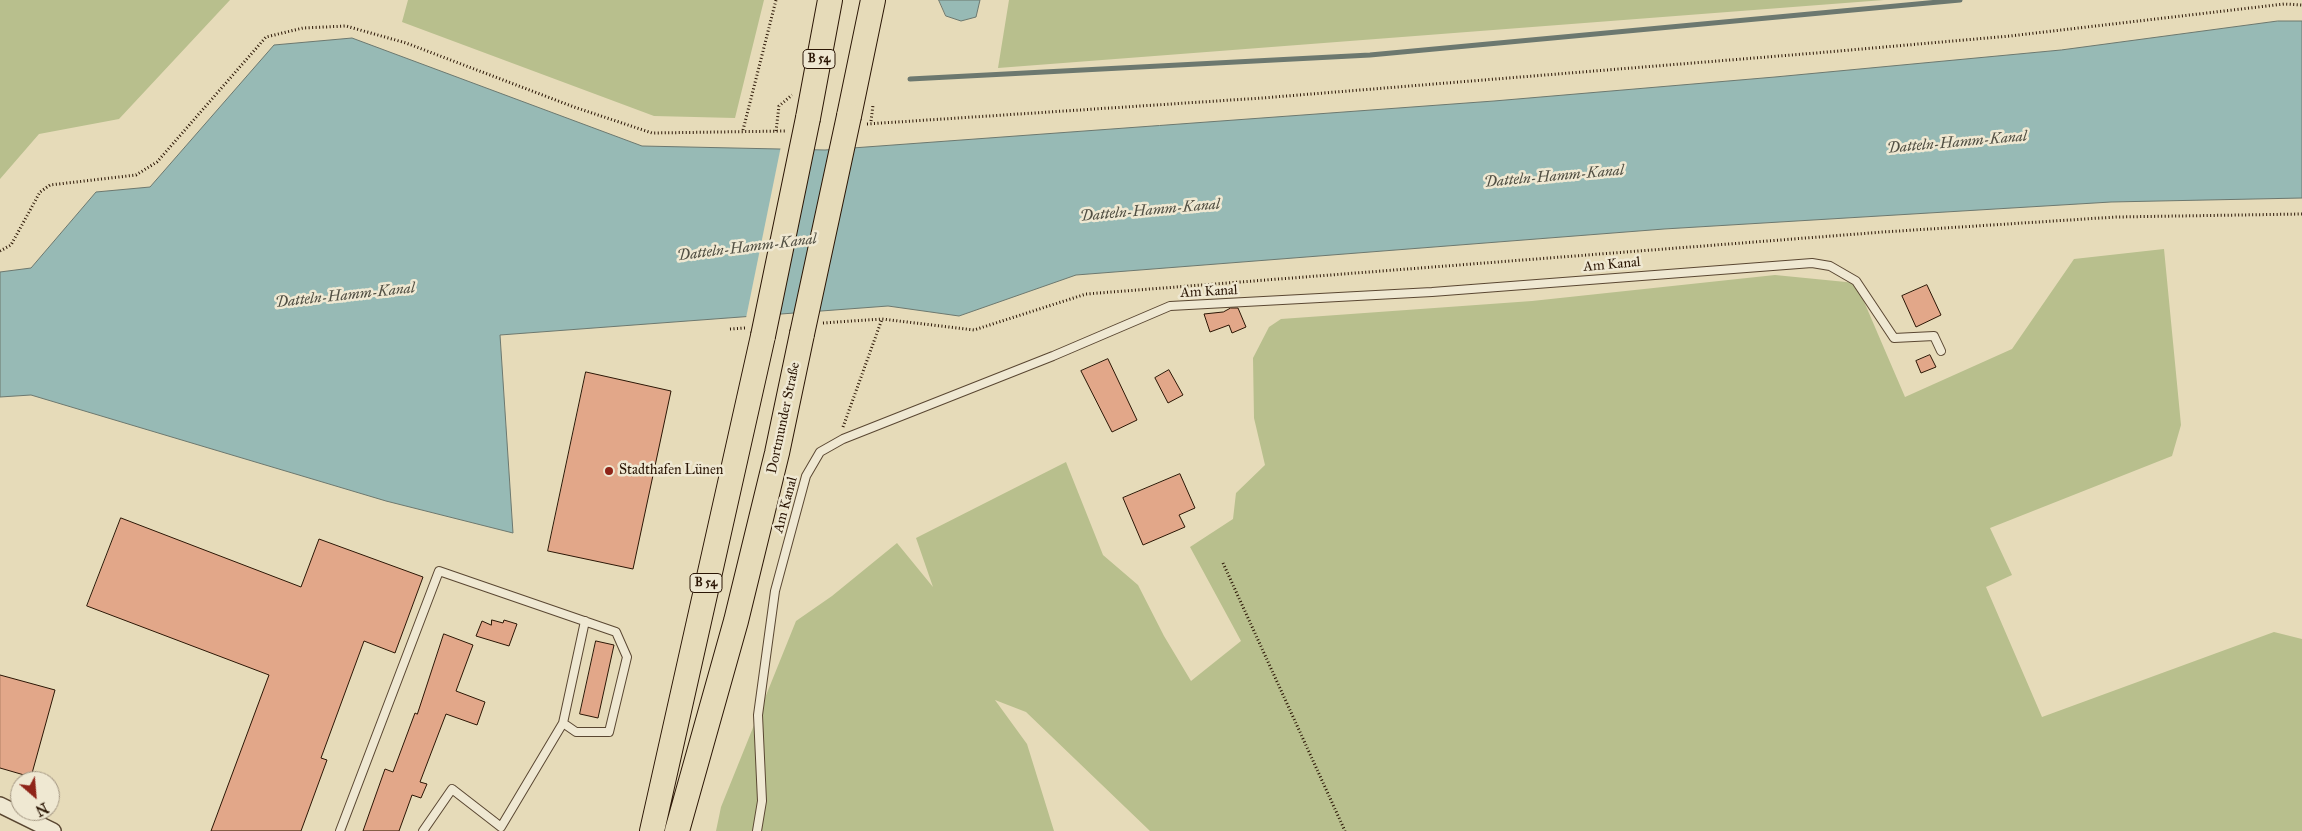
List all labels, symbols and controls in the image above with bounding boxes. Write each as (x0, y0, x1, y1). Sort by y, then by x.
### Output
road number: B 54 (803, 50, 835, 68)
water label: Datteln-Hamm-Kanal (1886, 128, 2028, 158)
water label: Datteln-Hamm-Kanal (1483, 162, 1625, 192)
water label: Datteln-Hamm-Kanal (1079, 196, 1221, 226)
water label: Datteln-Hamm-Kanal (676, 231, 818, 265)
street label: Am Kanal (1583, 254, 1641, 276)
water label: Datteln-Hamm-Kanal (274, 280, 416, 312)
street label: Am Kanal (1180, 282, 1238, 302)
street label: Dortmunder Straße (764, 361, 804, 475)
place label: Stadthafen Lünen (619, 463, 723, 479)
marker: Stadthafen Lünen (603, 465, 615, 477)
street label: Am Kanal (770, 475, 802, 535)
road number: B 54 (690, 574, 722, 592)
north arrow (10, 771, 60, 821)
text: N (32, 799, 51, 819)

